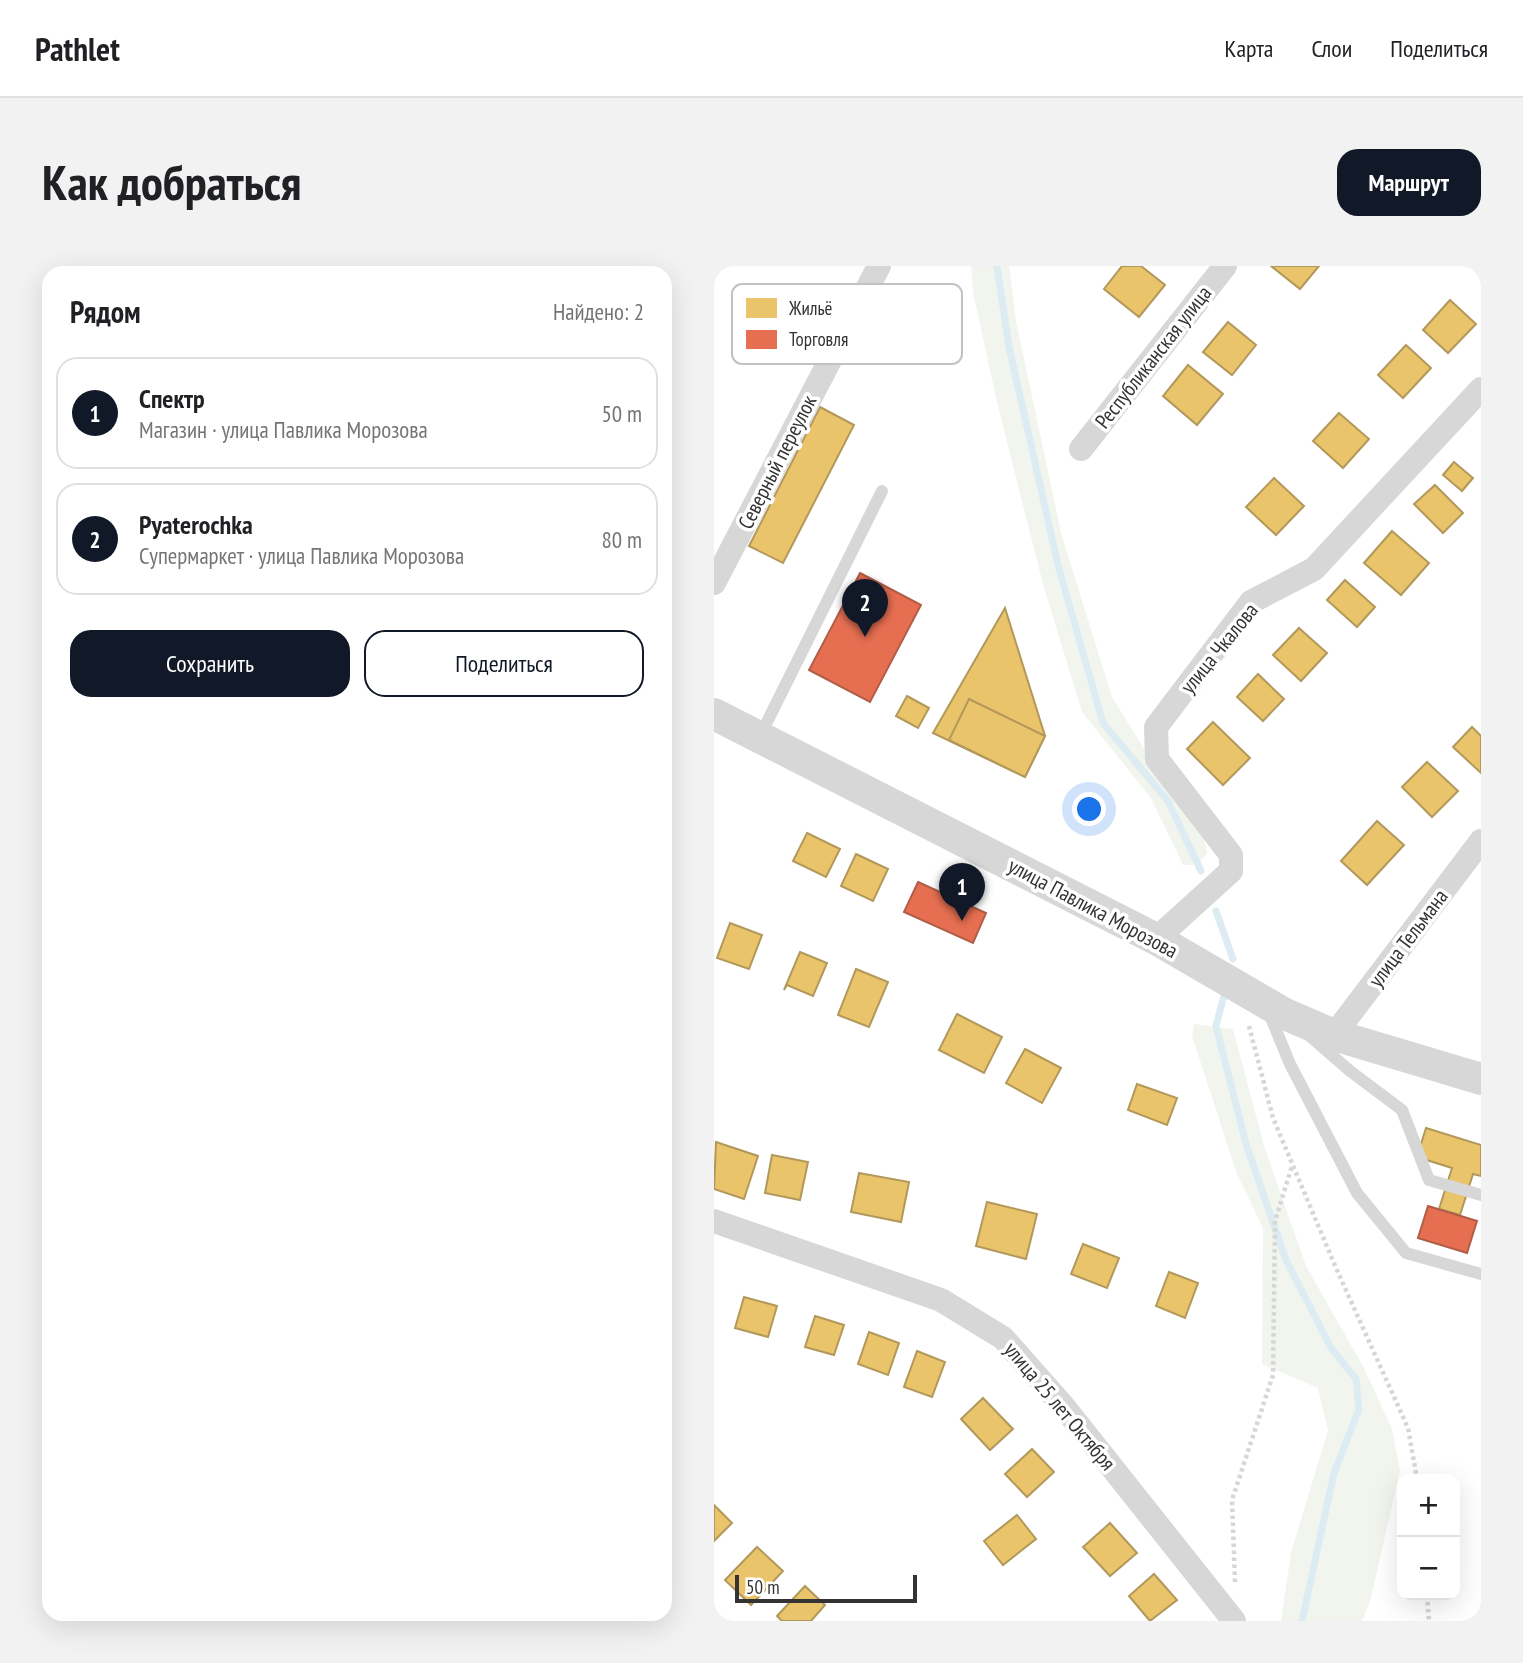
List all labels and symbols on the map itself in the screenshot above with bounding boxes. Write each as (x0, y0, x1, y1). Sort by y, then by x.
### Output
street label: Республиканская улица (1089, 280, 1217, 434)
legend (732, 284, 962, 364)
text: Жильё (788, 296, 833, 320)
text: Торговля (789, 327, 848, 351)
street label: Северный переулок (732, 391, 822, 533)
pin: 2 (842, 579, 888, 637)
street label: улица Чкалова (1174, 597, 1264, 699)
your location (1072, 792, 1106, 826)
street label: улица Павлика Морозова (1004, 852, 1182, 964)
pin: 1 (939, 863, 985, 921)
street label: улица Тельмана (1362, 884, 1454, 992)
street label: улица 25 лет Октября (998, 1336, 1122, 1476)
scale bar (735, 1572, 917, 1604)

